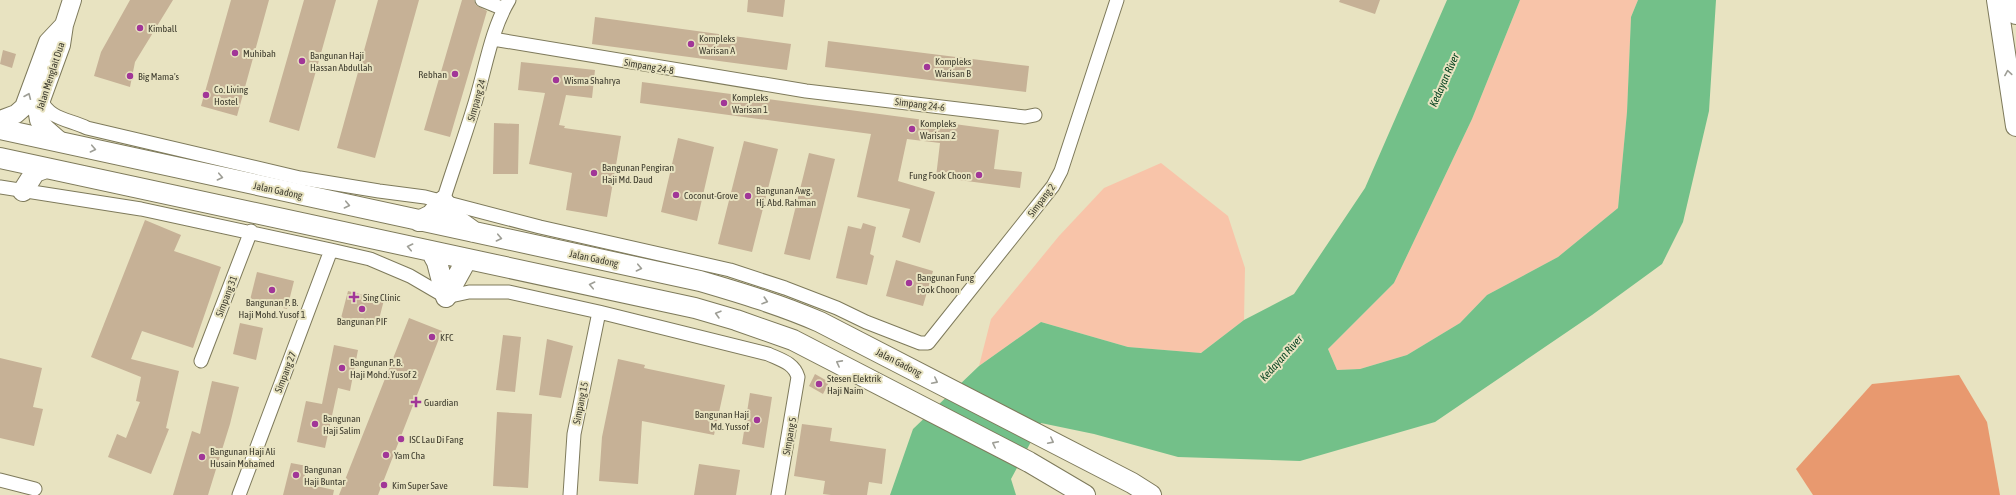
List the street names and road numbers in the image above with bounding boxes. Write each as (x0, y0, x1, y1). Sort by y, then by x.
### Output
street label: Jalan Menglait Dua (34, 41, 67, 111)
street label: Simpang 24-8 (623, 57, 675, 76)
street label: Simpang 24 (465, 78, 488, 122)
street label: Simpang 24-6 (894, 96, 946, 113)
street label: Jalan Gadong (252, 180, 304, 201)
street label: Simpang 2 (1025, 181, 1057, 219)
street label: Jalan Gadong (568, 248, 620, 269)
street label: Simpang 31 (214, 274, 239, 318)
street label: Jalan Gadong (874, 346, 924, 379)
street label: Simpang 27 (273, 350, 298, 394)
street label: Simpang 15 (571, 381, 590, 425)
street label: Simpang 5 (781, 416, 798, 456)

